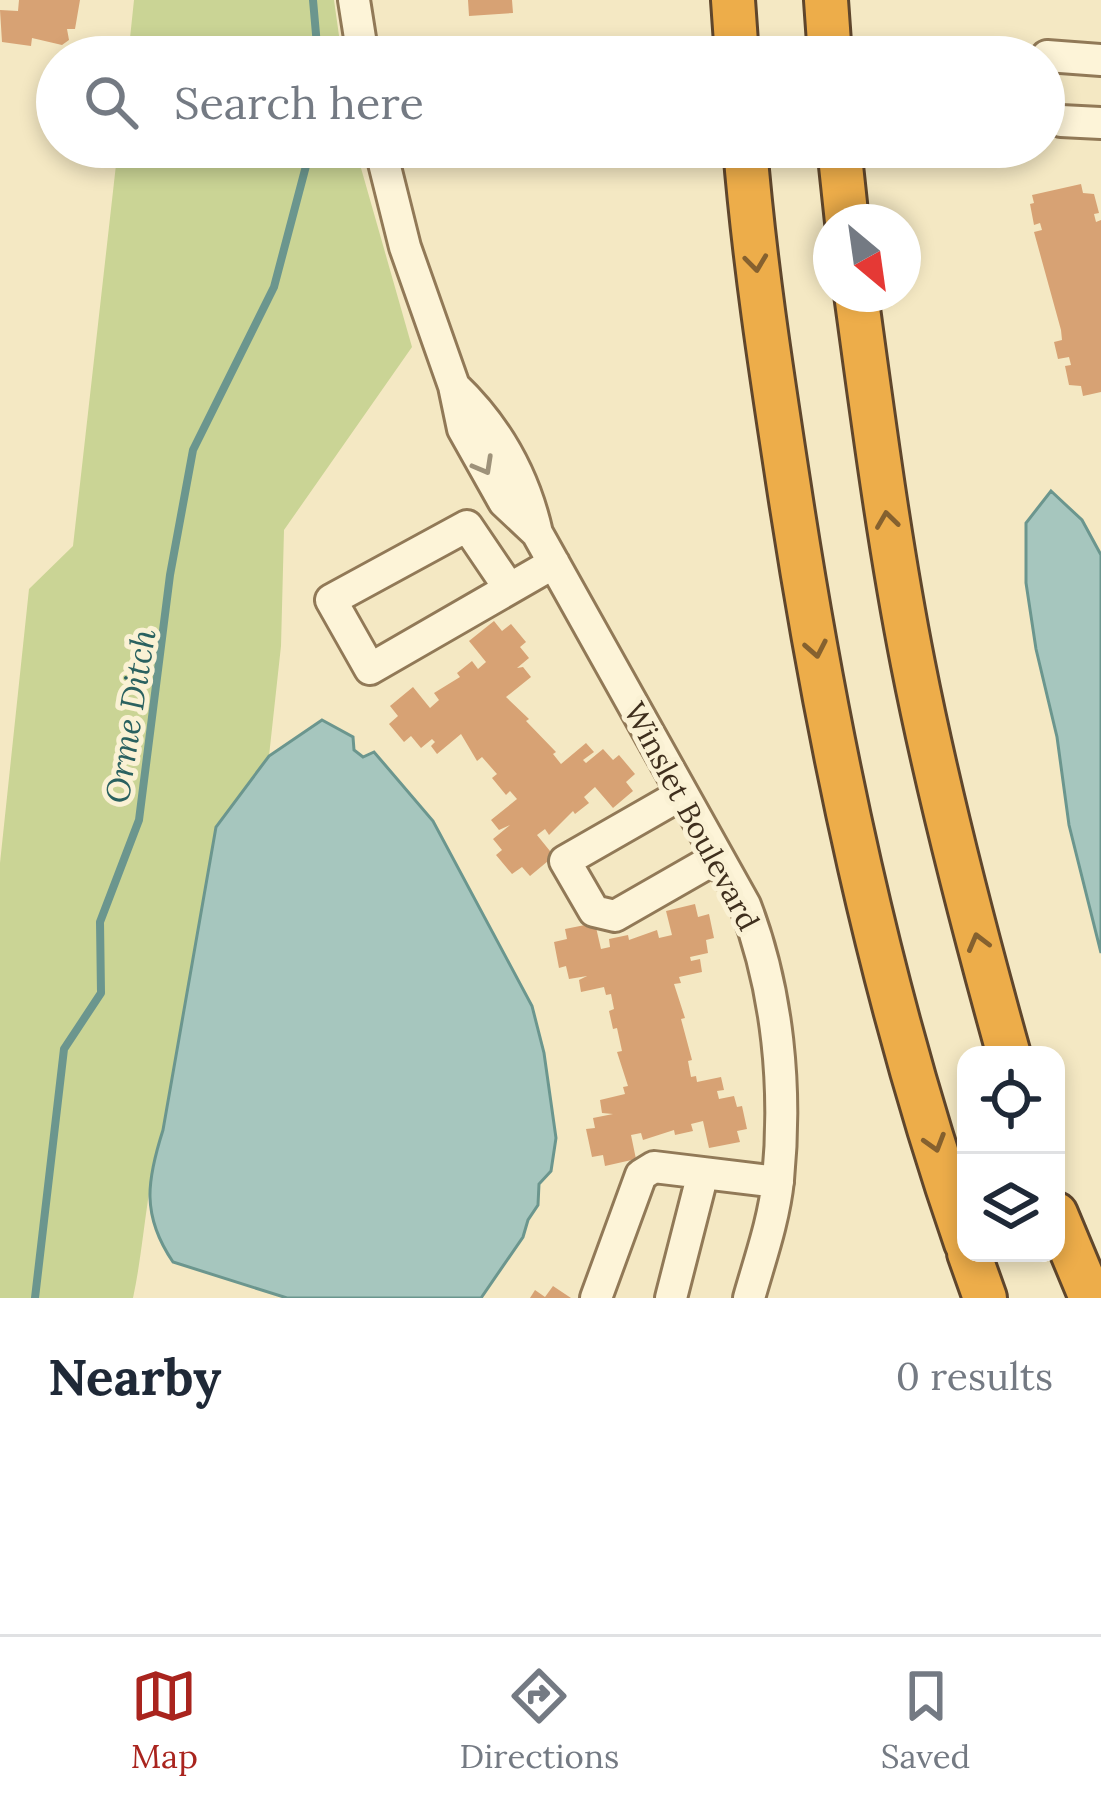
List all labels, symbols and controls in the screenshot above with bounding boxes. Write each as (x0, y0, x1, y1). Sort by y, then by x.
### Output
search box (36, 36, 1065, 168)
icon: search (78, 69, 144, 135)
text: Search here (174, 74, 424, 131)
north arrow (813, 204, 921, 312)
one-way arrow (743, 254, 769, 273)
one-way arrow (470, 453, 493, 475)
one-way arrow (875, 510, 901, 530)
water label: Orme Ditch (96, 626, 165, 806)
one-way arrow (802, 638, 828, 658)
street label: Winslet Boulevard (616, 695, 768, 937)
one-way arrow (968, 932, 993, 953)
map controls (957, 1046, 1065, 1262)
button: locate (957, 1046, 1065, 1154)
one-way arrow (921, 1131, 946, 1152)
button: layers (957, 1154, 1065, 1262)
text: Nearby (48, 1344, 221, 1409)
text: 0 results (896, 1351, 1053, 1401)
tab: Map (131, 1663, 198, 1777)
tab: Directions (460, 1663, 619, 1777)
tab: Saved (881, 1663, 970, 1777)

